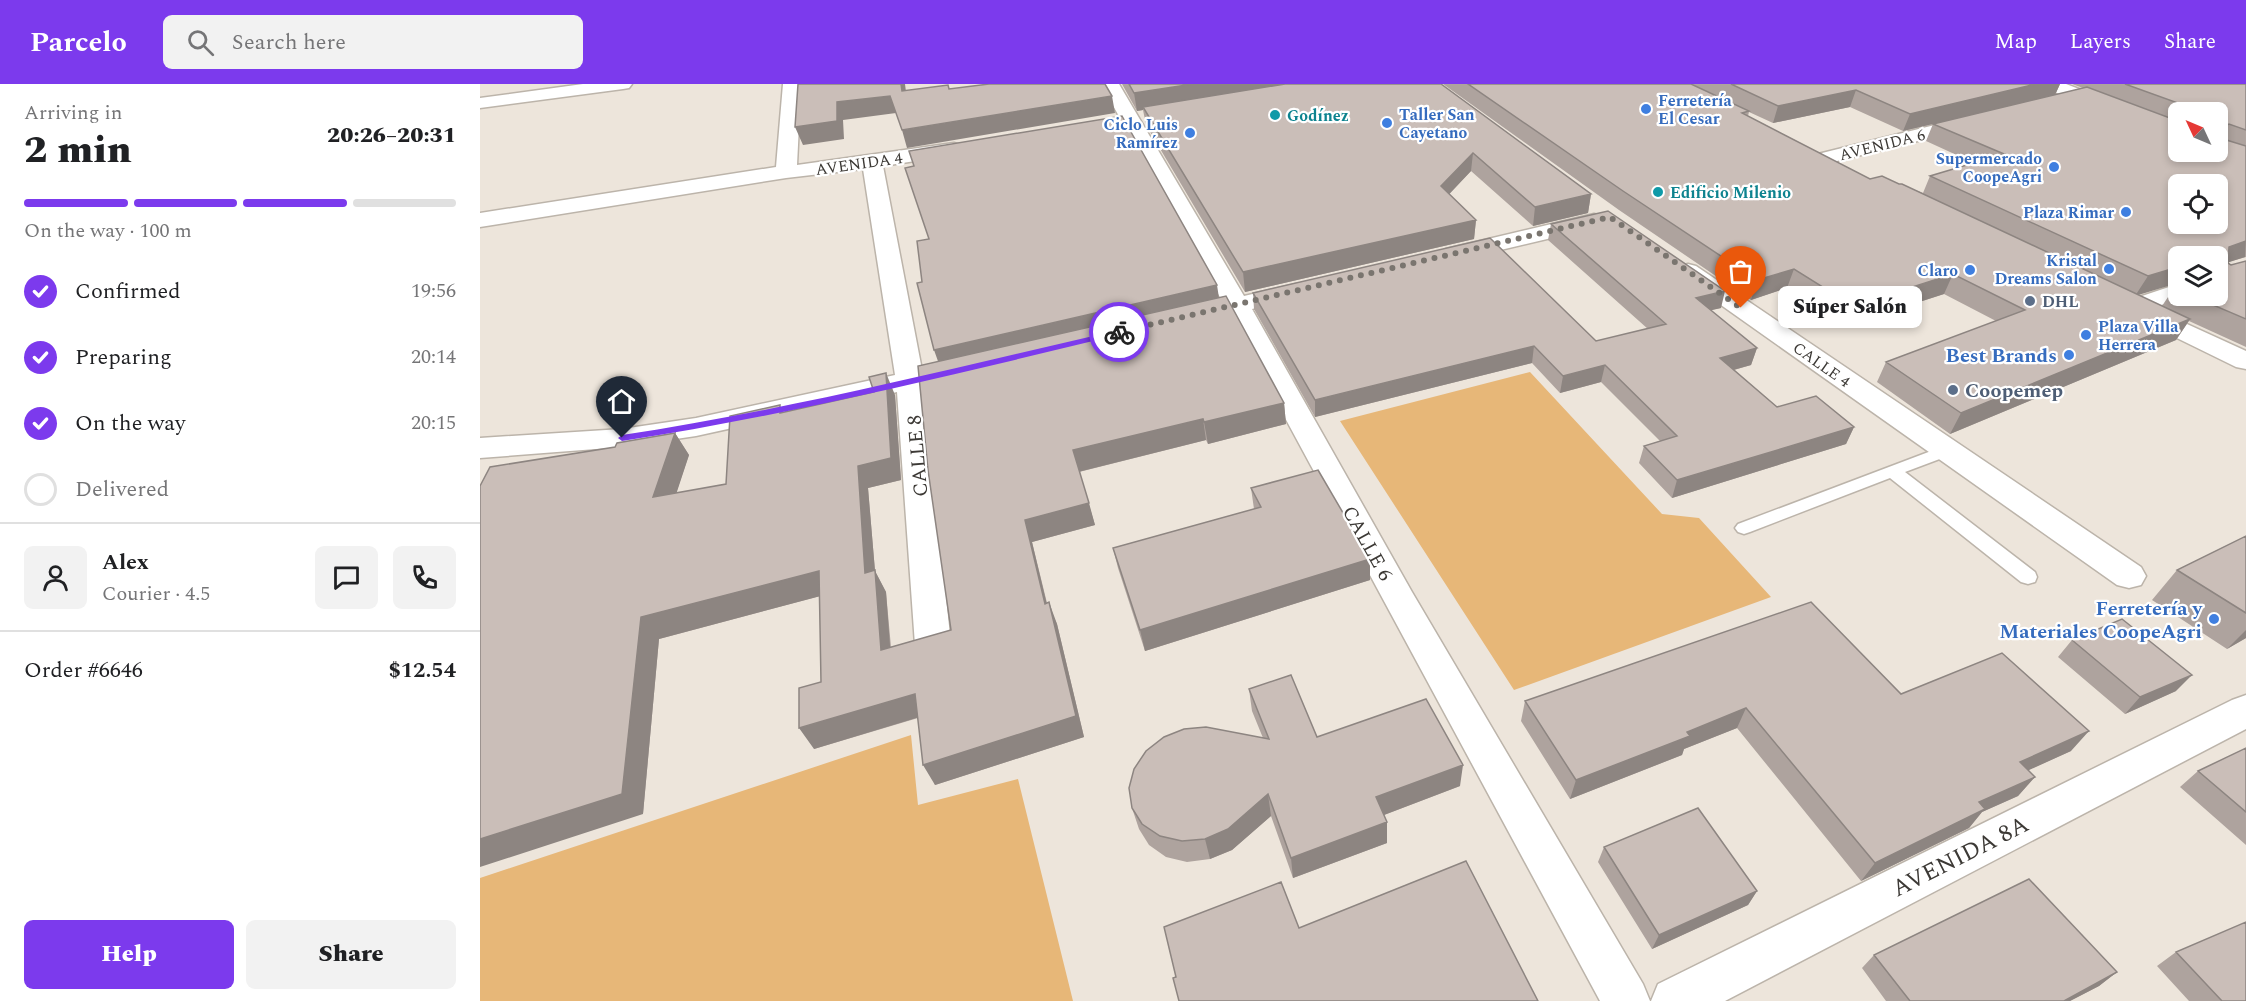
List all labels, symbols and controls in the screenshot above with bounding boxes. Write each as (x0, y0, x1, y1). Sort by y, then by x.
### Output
search box (163, 15, 583, 69)
text: Parcelo (30, 21, 127, 64)
icon: search (184, 26, 217, 59)
text: Search here (232, 26, 346, 59)
text: Map (1995, 26, 2037, 58)
text: Layers (2070, 26, 2131, 58)
text: Share (2164, 26, 2216, 58)
place label: Ferretería El Cesar (1658, 89, 1732, 131)
text: Arriving in (24, 98, 122, 128)
marker: Ferretería El Cesar (1639, 102, 1653, 116)
north arrow (2168, 102, 2228, 162)
map controls (2168, 102, 2228, 306)
place label: Taller San Cayetano (1399, 103, 1475, 145)
place label: Godínez (1287, 104, 1349, 128)
marker: Godínez (1268, 108, 1282, 122)
place label: Ciclo Luis Ramírez (1104, 113, 1178, 155)
marker: Taller San Cayetano (1380, 116, 1394, 130)
text: 20:26–20:31 (327, 119, 456, 152)
text: 2 min (24, 121, 132, 180)
street label: AVENIDA 6 (1837, 123, 1928, 167)
marker: Ciclo Luis Ramírez (1183, 126, 1197, 140)
street label: AVENIDA 4 (814, 146, 904, 182)
place label: Supermercado CoopeAgri (1936, 147, 2042, 189)
marker: Supermercado CoopeAgri (2047, 160, 2061, 174)
button: locate (2168, 174, 2228, 234)
place label: Edificio Milenio (1670, 181, 1791, 205)
marker: Edificio Milenio (1651, 185, 1665, 199)
place label: Plaza Rimar (2023, 201, 2114, 225)
marker: Plaza Rimar (2119, 205, 2133, 219)
text: On the way · 100 m (24, 216, 192, 246)
pin (1715, 246, 1766, 308)
button: layers (2168, 246, 2228, 306)
place label: Kristal Dreams Salon (1994, 249, 2097, 291)
icon: bag (1724, 255, 1757, 288)
place label: Claro (1918, 259, 1958, 283)
marker: Kristal Dreams Salon (2102, 262, 2116, 276)
marker: Claro (1963, 263, 1977, 277)
icon: check (24, 275, 57, 308)
text: Confirmed (75, 275, 181, 308)
text: 19:56 (411, 276, 456, 306)
callout: Súper Salón (1777, 287, 1921, 329)
place label: DHL (2042, 290, 2079, 314)
text: Súper Salón (1793, 292, 1907, 322)
marker: DHL (2023, 294, 2037, 308)
courier (1089, 302, 1149, 362)
place label: Plaza Villa Herrera (2098, 315, 2179, 357)
icon: bike (1103, 316, 1136, 349)
marker: Plaza Villa Herrera (2079, 328, 2093, 342)
street label: CALLE 4 (1788, 336, 1855, 393)
icon: check (24, 341, 57, 374)
text: Preparing (75, 341, 172, 374)
place label: Best Brands (1946, 341, 2057, 371)
text: 20:14 (411, 342, 456, 372)
marker: Best Brands (2062, 348, 2076, 362)
pin (596, 376, 647, 438)
place label: Coopemep (1965, 376, 2063, 406)
marker: Coopemep (1946, 383, 1960, 397)
icon: home (605, 385, 638, 418)
icon: check (24, 407, 57, 440)
text: On the way (75, 407, 186, 440)
text: 20:15 (411, 408, 456, 438)
street label: CALLE 8 (899, 414, 937, 498)
text: Delivered (75, 473, 169, 506)
street label: CALLE 6 (1334, 500, 1400, 587)
button: person (24, 546, 87, 609)
text: Alex (102, 546, 149, 579)
button: chat (315, 546, 378, 609)
button: phone (393, 546, 456, 609)
text: Courier · 4.5 (102, 579, 210, 609)
place label: Ferretería y Materiales CoopeAgri (1999, 594, 2203, 647)
marker: Ferretería y Materiales CoopeAgri (2207, 612, 2221, 626)
text: Order #6646 (24, 654, 143, 687)
text: $12.54 (388, 654, 456, 687)
street label: AVENIDA 8A (1886, 807, 2035, 907)
button: Help (24, 920, 234, 989)
button: Share (246, 920, 456, 989)

